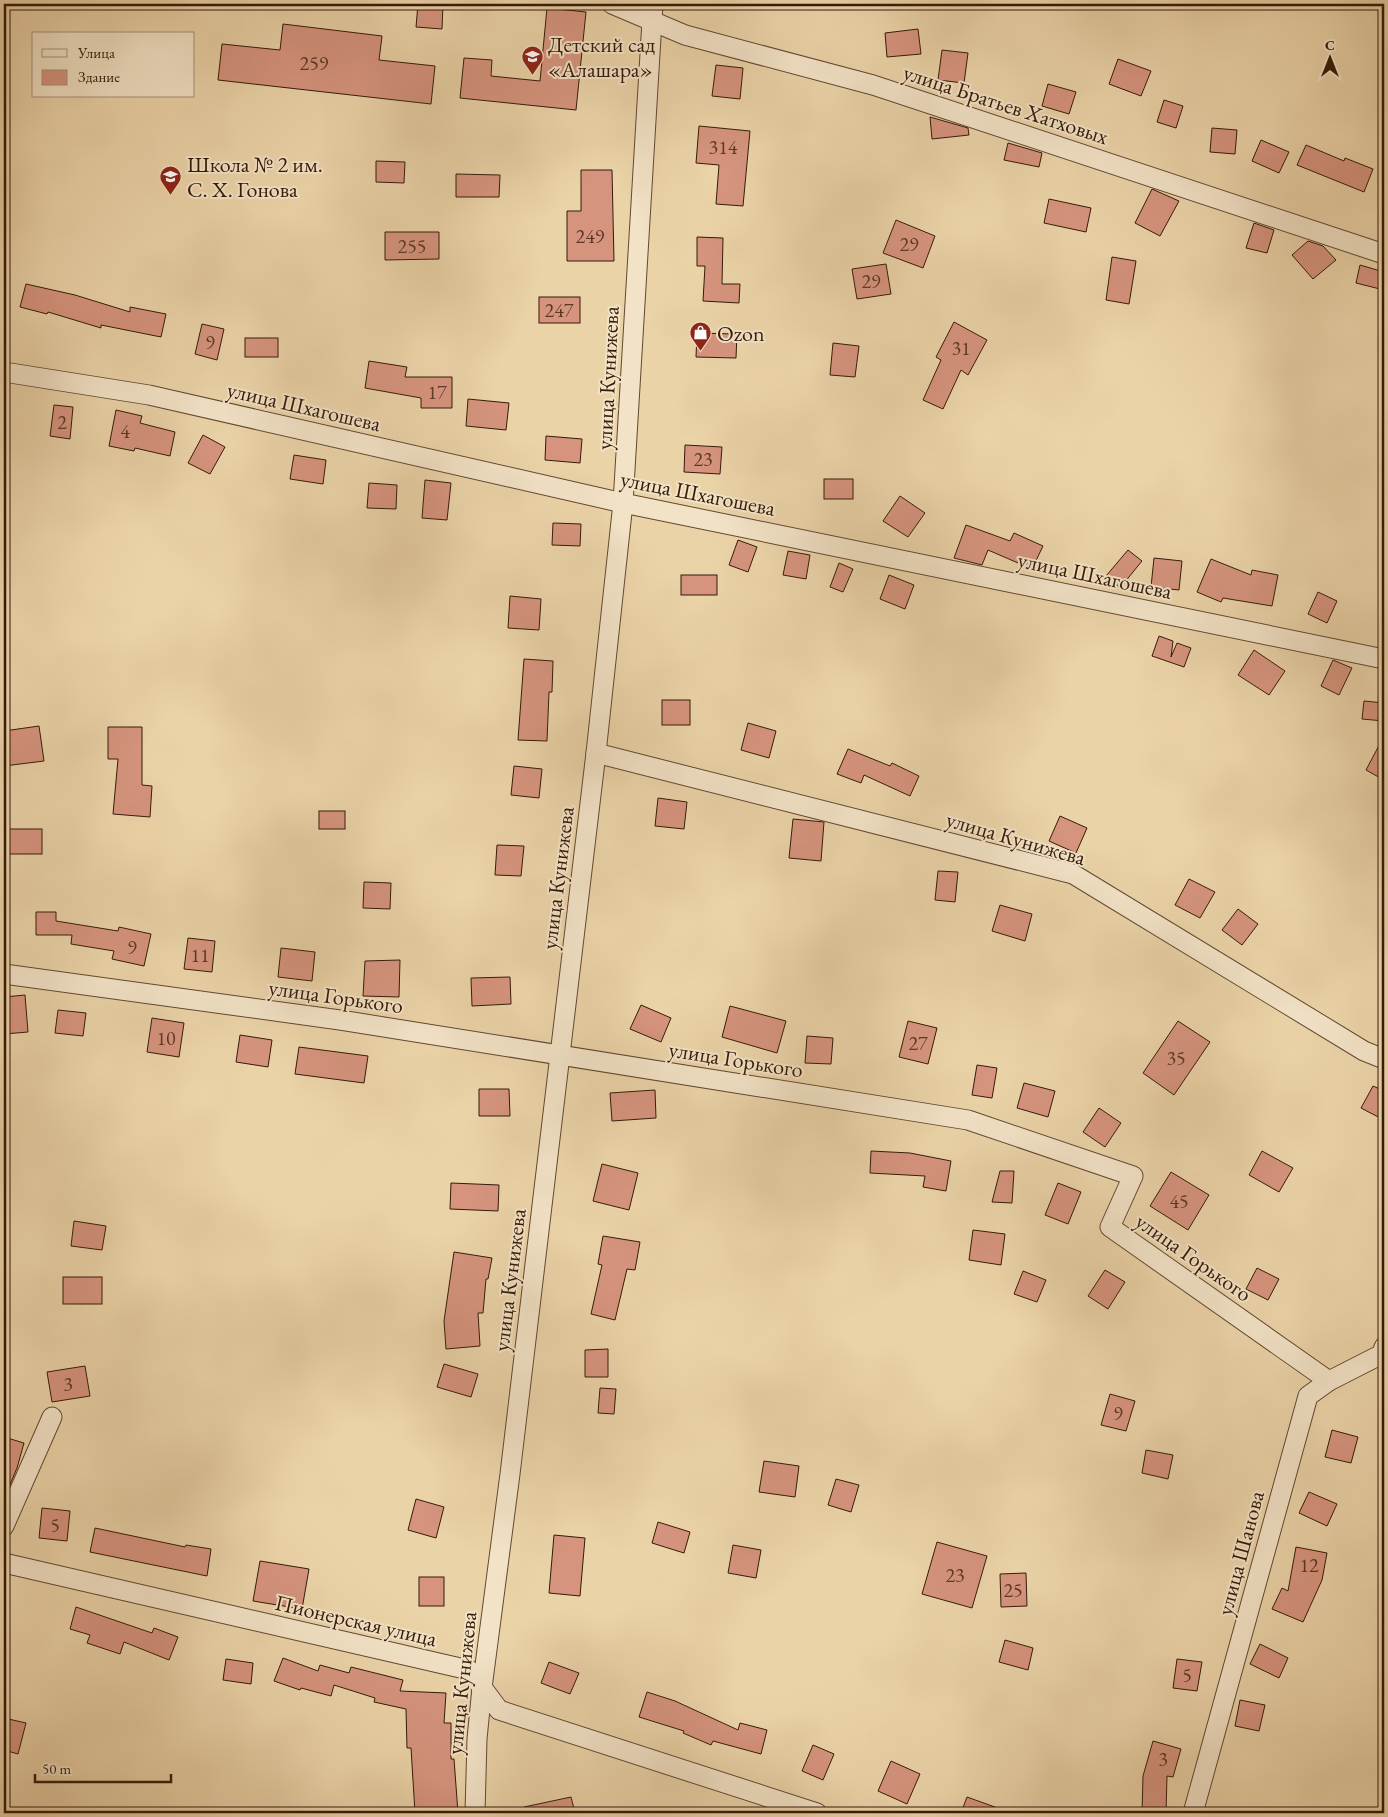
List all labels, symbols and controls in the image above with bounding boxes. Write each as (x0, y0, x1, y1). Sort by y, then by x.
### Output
place label: Детский сад «Алашара» (548, 30, 655, 84)
legend (32, 32, 195, 98)
north arrow (1306, 32, 1356, 82)
text: С (1325, 36, 1335, 54)
text: Улица (77, 43, 115, 62)
school or university icon: Детский сад «Алашара» (520, 45, 544, 76)
house number: 259 (300, 50, 329, 76)
street label: улица Братьев Хатховых (900, 58, 1113, 152)
text: Здание (78, 67, 120, 86)
house number: 314 (709, 134, 738, 160)
place label: Школа № 2 им. С. Х. Гонова (187, 150, 323, 204)
school or university icon: Школа № 2 им. С. Х. Гонова (159, 165, 183, 196)
house number: 249 (576, 223, 605, 249)
house number: 29 (899, 231, 919, 257)
house number: 255 (398, 233, 426, 259)
house number: 29 (861, 268, 881, 294)
house number: 247 (545, 297, 574, 323)
street label: улица Кунижева (589, 305, 626, 451)
place label: Ozon (717, 319, 765, 348)
shop icon: Ozon (689, 321, 713, 352)
house number: 9 (205, 329, 215, 355)
house number: 31 (951, 335, 971, 361)
street label: улица Шхагошева (224, 375, 384, 438)
house number: 17 (427, 379, 447, 405)
house number: 2 (57, 409, 67, 435)
house number: 4 (120, 418, 130, 444)
house number: 23 (693, 446, 713, 472)
street label: улица Шхагошева (618, 464, 778, 523)
street label: улица Шхагошева (1015, 545, 1175, 606)
street label: улица Кунижева (534, 805, 581, 951)
street label: улица Кунижева (943, 805, 1089, 872)
house number: 9 (127, 934, 137, 960)
house number: 11 (190, 942, 210, 968)
street label: улица Горького (267, 973, 405, 1020)
house number: 10 (156, 1025, 176, 1051)
house number: 27 (908, 1030, 928, 1056)
street label: улица Горького (667, 1035, 805, 1084)
house number: 35 (1166, 1045, 1186, 1071)
house number: 45 (1169, 1188, 1189, 1214)
street label: улица Кунижева (486, 1207, 533, 1353)
street label: улица Горького (1130, 1207, 1258, 1308)
house number: 3 (63, 1371, 73, 1397)
house number: 9 (1113, 1400, 1123, 1426)
street label: улица Шанова (1210, 1487, 1271, 1619)
house number: 5 (50, 1512, 60, 1538)
house number: 12 (1299, 1552, 1319, 1578)
house number: 23 (945, 1562, 965, 1588)
house number: 25 (1003, 1577, 1023, 1603)
street label: Пионерская улица (272, 1588, 440, 1653)
street label: улица Кунижева (440, 1610, 483, 1756)
house number: 5 (1182, 1662, 1192, 1688)
house number: 3 (1158, 1746, 1168, 1772)
scale bar (35, 1752, 171, 1784)
text: 50 m (42, 1759, 71, 1778)

